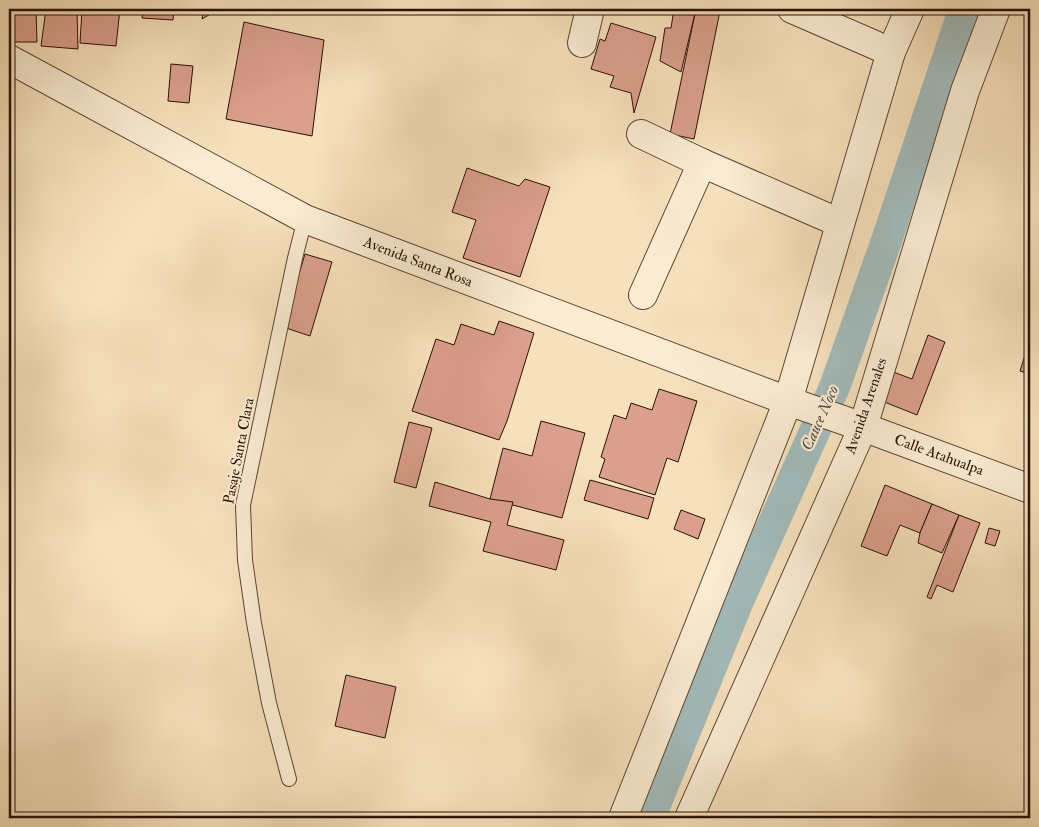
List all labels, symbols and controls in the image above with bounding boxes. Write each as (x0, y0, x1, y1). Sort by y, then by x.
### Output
street label: Avenida Santa Rosa (360, 232, 476, 292)
street label: Avenida Arenales (840, 355, 891, 458)
water label: Cauce Noco (797, 382, 843, 453)
street label: Pasaje Santa Clara (219, 395, 259, 506)
street label: Calle Atahualpa (891, 430, 987, 481)

